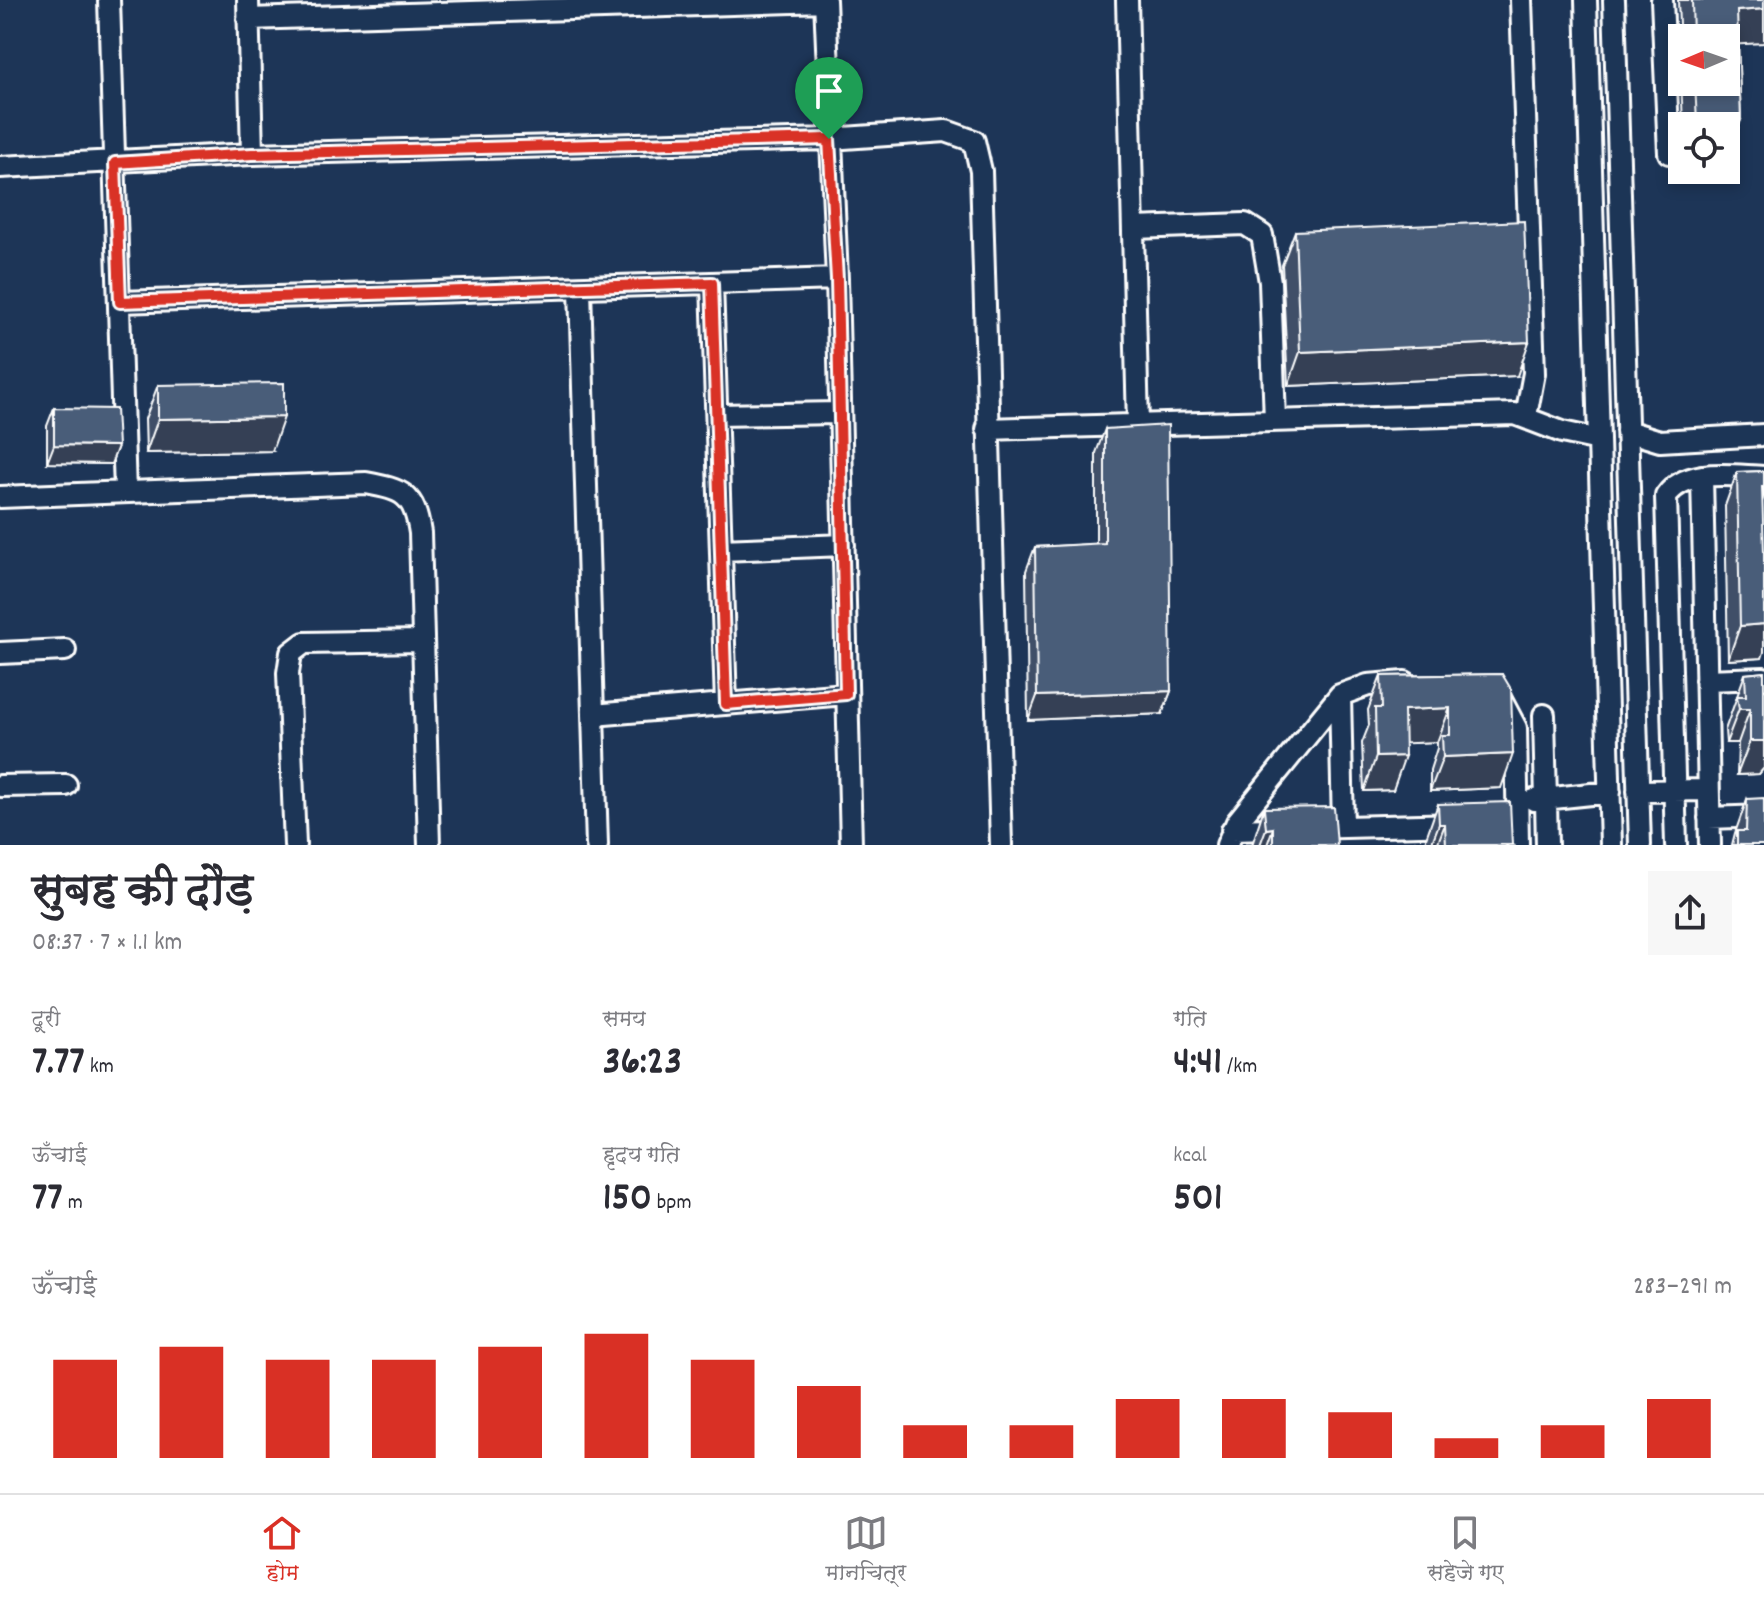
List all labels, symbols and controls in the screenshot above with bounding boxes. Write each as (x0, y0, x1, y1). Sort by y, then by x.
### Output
north arrow (1668, 24, 1740, 96)
map controls (1668, 24, 1740, 184)
pin (795, 57, 863, 139)
icon: arrive (807, 69, 851, 113)
button: locate (1668, 112, 1740, 184)
text: सुबह की दौड़ (32, 863, 253, 926)
button: share (1648, 871, 1732, 955)
text: 08:37 · 7 × 1.1 km (32, 925, 182, 962)
text: दूरी (32, 1005, 60, 1036)
text: समय (603, 1005, 646, 1036)
text: गति (1173, 1005, 1206, 1036)
text: 7.77 (32, 1036, 85, 1093)
text: 36:23 (603, 1036, 682, 1093)
text: 4:41 (1173, 1036, 1222, 1093)
text: km (85, 1052, 114, 1083)
text: /km (1222, 1052, 1257, 1083)
text: ऊँचाई (32, 1141, 87, 1172)
text: हृदय गति (603, 1141, 680, 1172)
text: kcal (1173, 1141, 1207, 1172)
text: 77 (32, 1172, 63, 1229)
text: 150 (603, 1172, 652, 1229)
text: 501 (1173, 1172, 1222, 1229)
text: m (63, 1188, 83, 1219)
text: bpm (652, 1188, 692, 1219)
text: ऊँचाई (32, 1269, 97, 1306)
text: 283–291 m (1633, 1269, 1732, 1306)
tab: होम (260, 1511, 304, 1590)
tab: मानचित्र (825, 1511, 906, 1590)
tab: सहेजे गए (1427, 1511, 1503, 1590)

